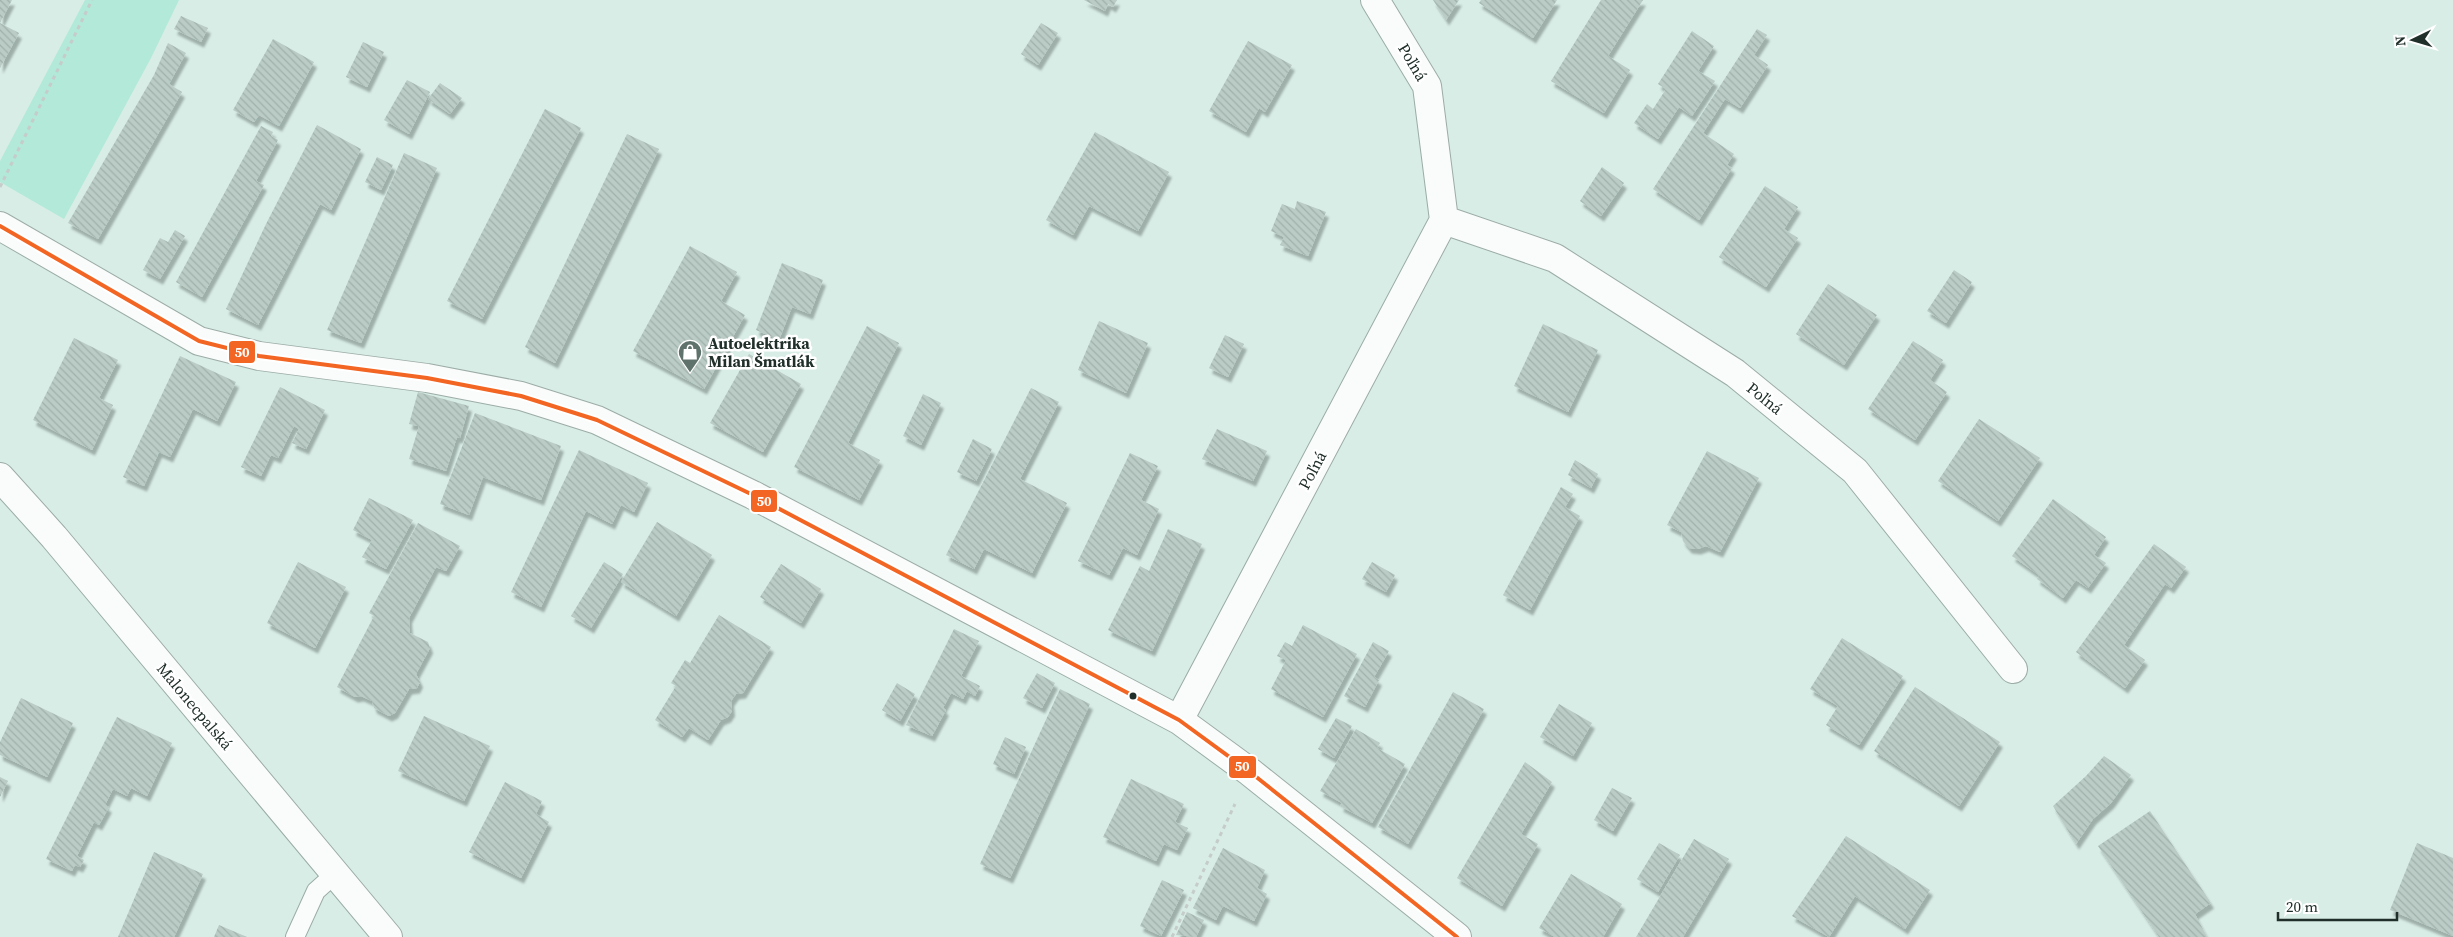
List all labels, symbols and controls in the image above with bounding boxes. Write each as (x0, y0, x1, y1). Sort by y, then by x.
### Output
north arrow (2388, 15, 2438, 65)
text: N (2390, 35, 2410, 47)
street label: Poľná (1393, 39, 1433, 86)
place label: Autoelektrika Milan Šmatlák (708, 332, 815, 372)
shop icon: Autoelektrika Milan Šmatlák (677, 339, 703, 373)
line badge: 50 (228, 340, 256, 364)
text: 50 (234, 342, 250, 362)
street label: Poľná (1742, 377, 1788, 420)
street label: Poľná (1293, 446, 1332, 493)
line badge: 50 (750, 489, 778, 513)
text: 50 (756, 491, 772, 511)
street label: Malonecpalská (152, 658, 238, 755)
unlabelled marker (1128, 691, 1138, 701)
line badge: 50 (1228, 755, 1257, 779)
text: 50 (1234, 756, 1250, 776)
scale bar (2278, 890, 2397, 922)
text: 20 m (2286, 896, 2318, 917)

